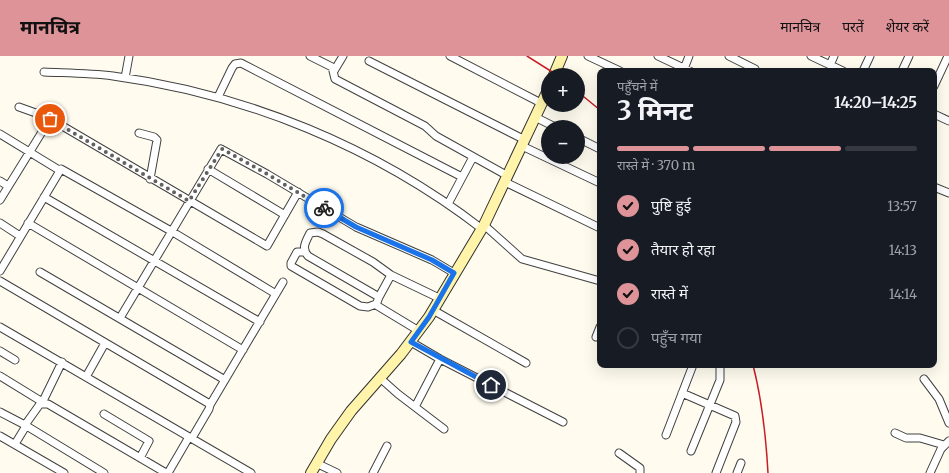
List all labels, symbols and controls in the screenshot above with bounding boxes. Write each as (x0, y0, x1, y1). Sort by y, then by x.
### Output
text: मानचित्र (20, 15, 80, 39)
text: मानचित्र (780, 18, 820, 36)
text: परतें (842, 18, 864, 36)
text: शेयर करें (886, 18, 929, 36)
map controls (541, 68, 585, 164)
button: + (541, 68, 585, 112)
text: पहुँचने में (617, 78, 658, 95)
text: 14:20–14:25 (834, 93, 917, 112)
text: 3 मिनट (617, 94, 693, 127)
pin (33, 102, 67, 136)
icon: bag (39, 108, 61, 130)
button: − (541, 120, 585, 164)
text: रास्ते में · 370 m (617, 157, 695, 174)
courier (304, 188, 344, 228)
icon: check (617, 195, 639, 217)
text: पुष्टि हुई (651, 196, 691, 215)
icon: bike (313, 197, 335, 219)
text: 13:57 (887, 198, 917, 215)
icon: check (617, 239, 639, 261)
text: तैयार हो रहा (651, 240, 715, 259)
text: 14:13 (889, 242, 917, 259)
icon: check (617, 283, 639, 305)
text: रास्ते में (651, 284, 688, 303)
text: 14:14 (889, 286, 917, 303)
text: पहुँच गया (651, 328, 702, 347)
pin (474, 368, 508, 402)
icon: home (480, 374, 502, 396)

